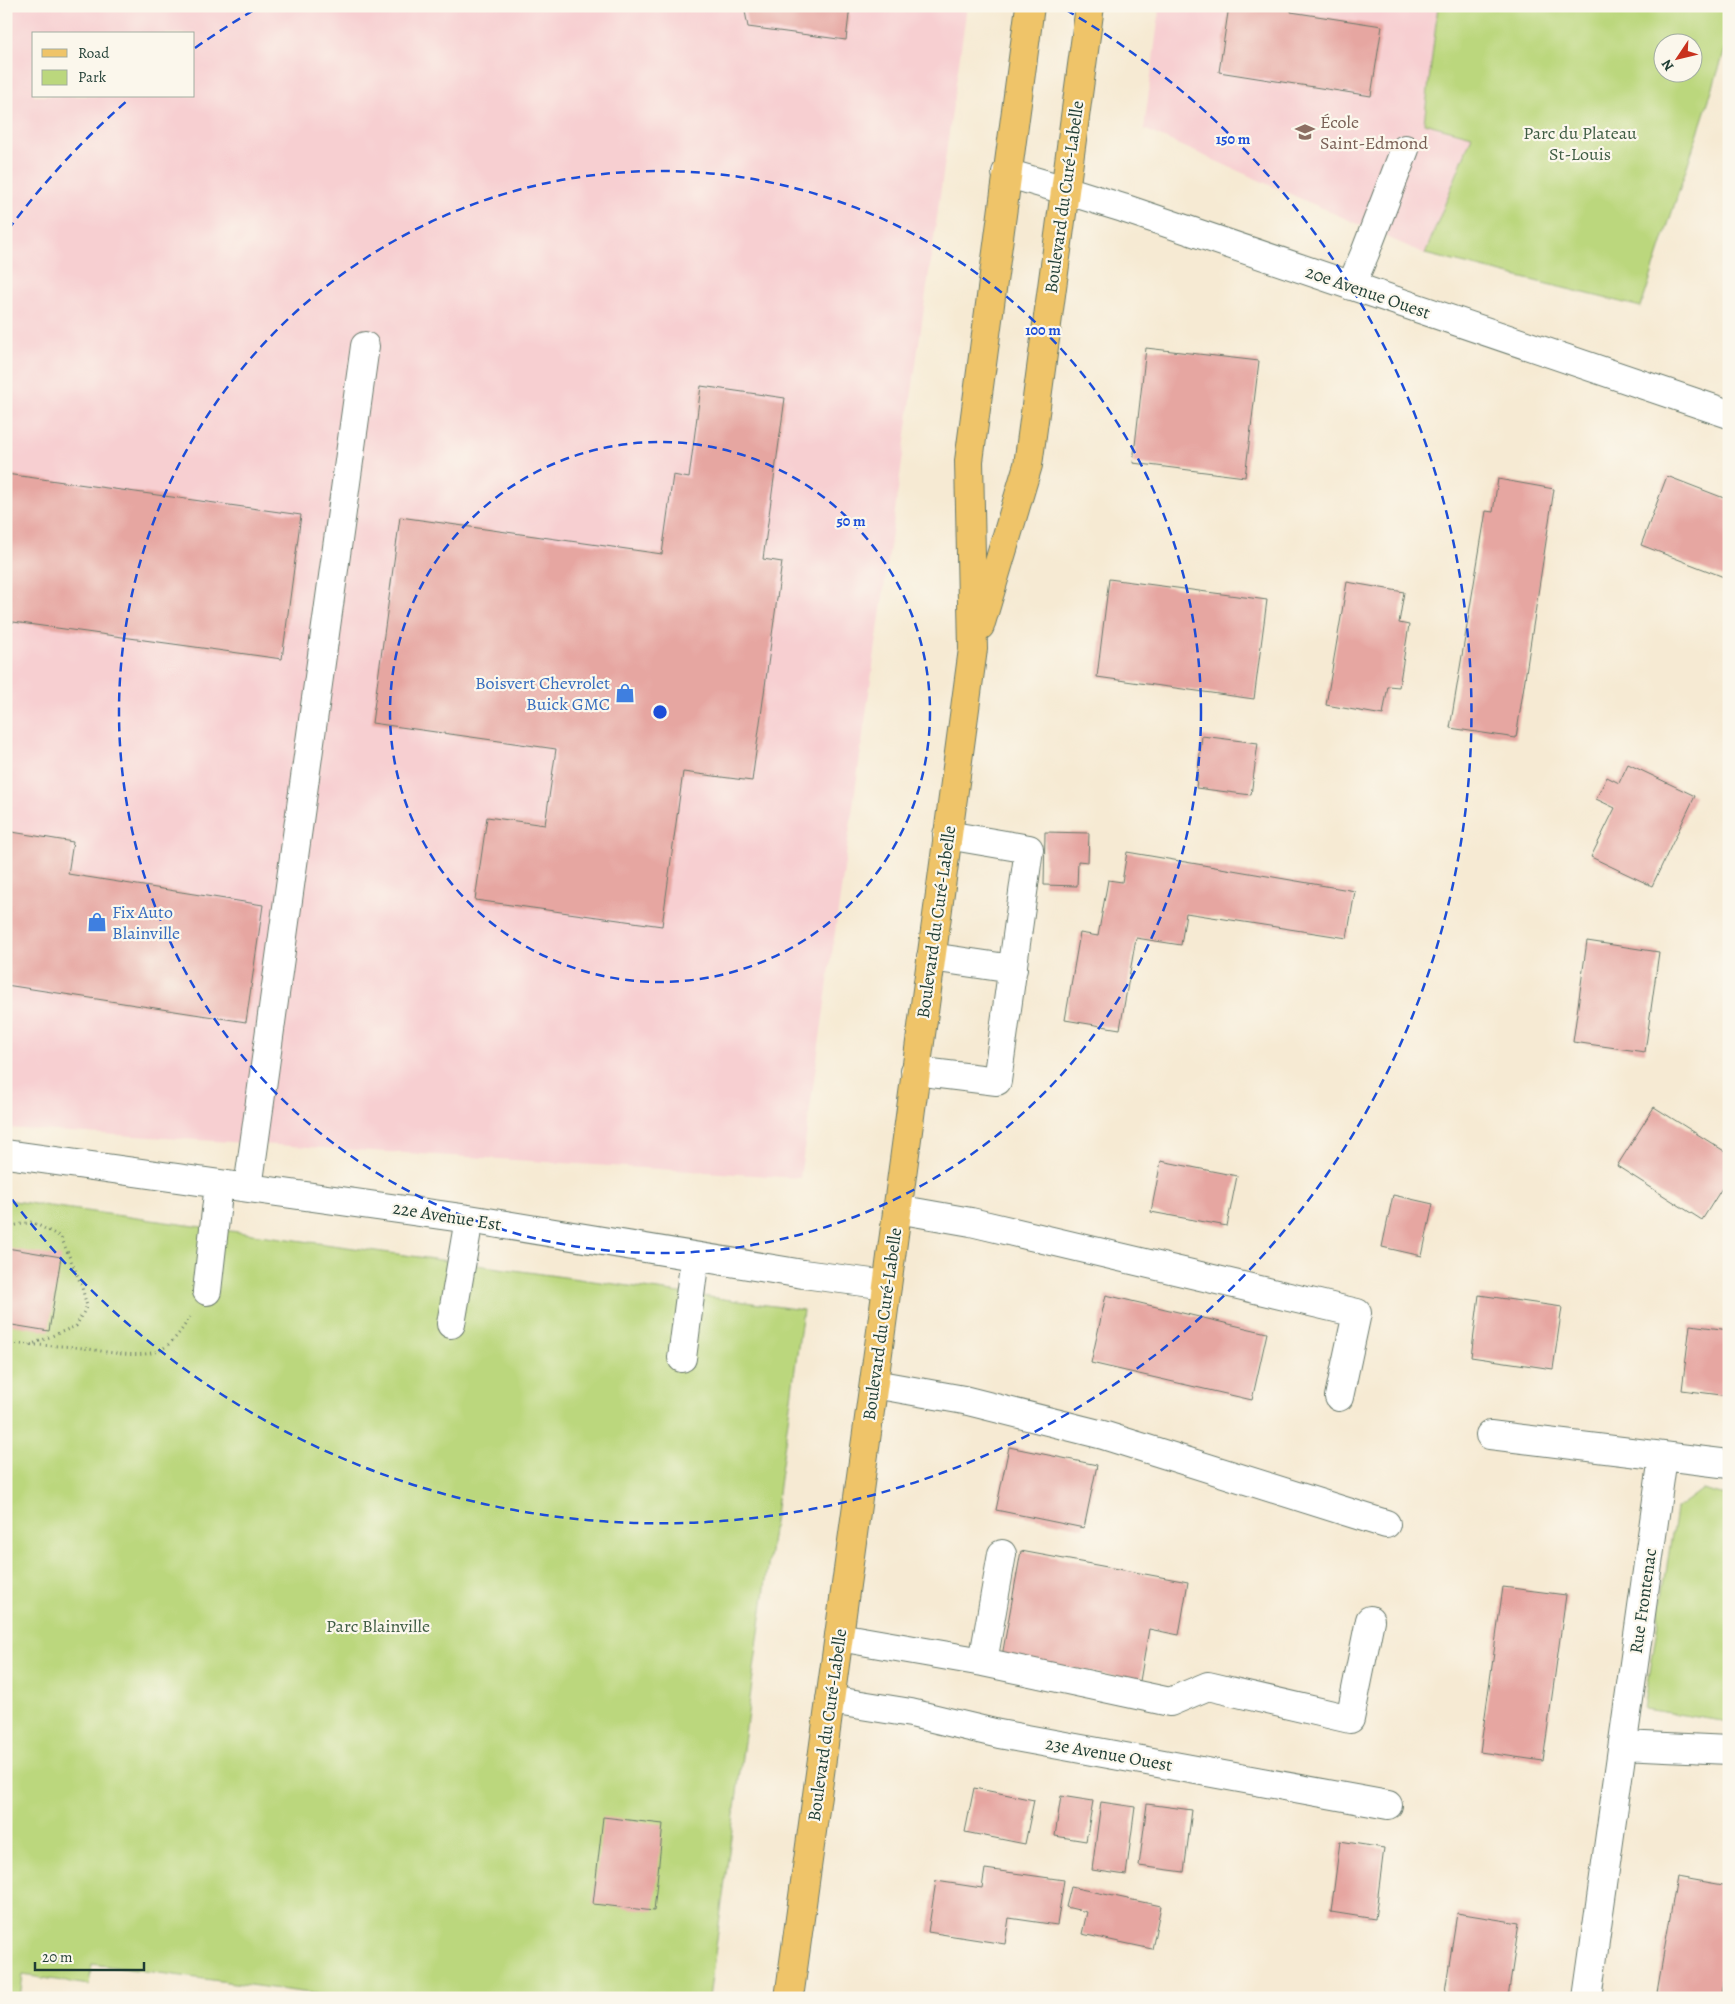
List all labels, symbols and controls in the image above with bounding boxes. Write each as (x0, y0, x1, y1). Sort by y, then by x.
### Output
legend (32, 32, 195, 98)
north arrow (1652, 32, 1702, 82)
text: Road (78, 43, 110, 63)
text: N (1657, 56, 1678, 75)
text: Park (78, 67, 107, 87)
street label: Boulevard du Curé-Labelle (1039, 99, 1089, 295)
place label: École Saint-Edmond (1320, 110, 1428, 155)
school or university icon: École Saint-Edmond (1294, 121, 1316, 143)
park label: Parc du Plateau St-Louis (1523, 121, 1637, 166)
text: 150 m (1216, 129, 1251, 149)
street label: 20e Avenue Ouest (1302, 259, 1434, 325)
text: 100 m (1025, 320, 1061, 340)
text: 50 m (836, 511, 866, 531)
place label: Boisvert Chevrolet Buick GMC (475, 671, 610, 716)
shop icon: Boisvert Chevrolet Buick GMC (614, 682, 636, 704)
centre of rings (651, 703, 669, 721)
street label: Boulevard du Curé-Labelle (911, 824, 961, 1020)
place label: Fix Auto Blainville (112, 900, 180, 945)
shop icon: Fix Auto Blainville (86, 911, 108, 933)
street label: 22e Avenue Est (391, 1196, 503, 1236)
street label: Boulevard du Curé-Labelle (857, 1226, 907, 1422)
street label: Rue Frontenac (1624, 1547, 1662, 1655)
park label: Parc Blainville (326, 1614, 430, 1638)
street label: Boulevard du Curé-Labelle (802, 1627, 852, 1823)
street label: 23e Avenue Ouest (1044, 1731, 1174, 1777)
scale bar (35, 1939, 144, 1971)
text: 20 m (42, 1947, 73, 1967)

